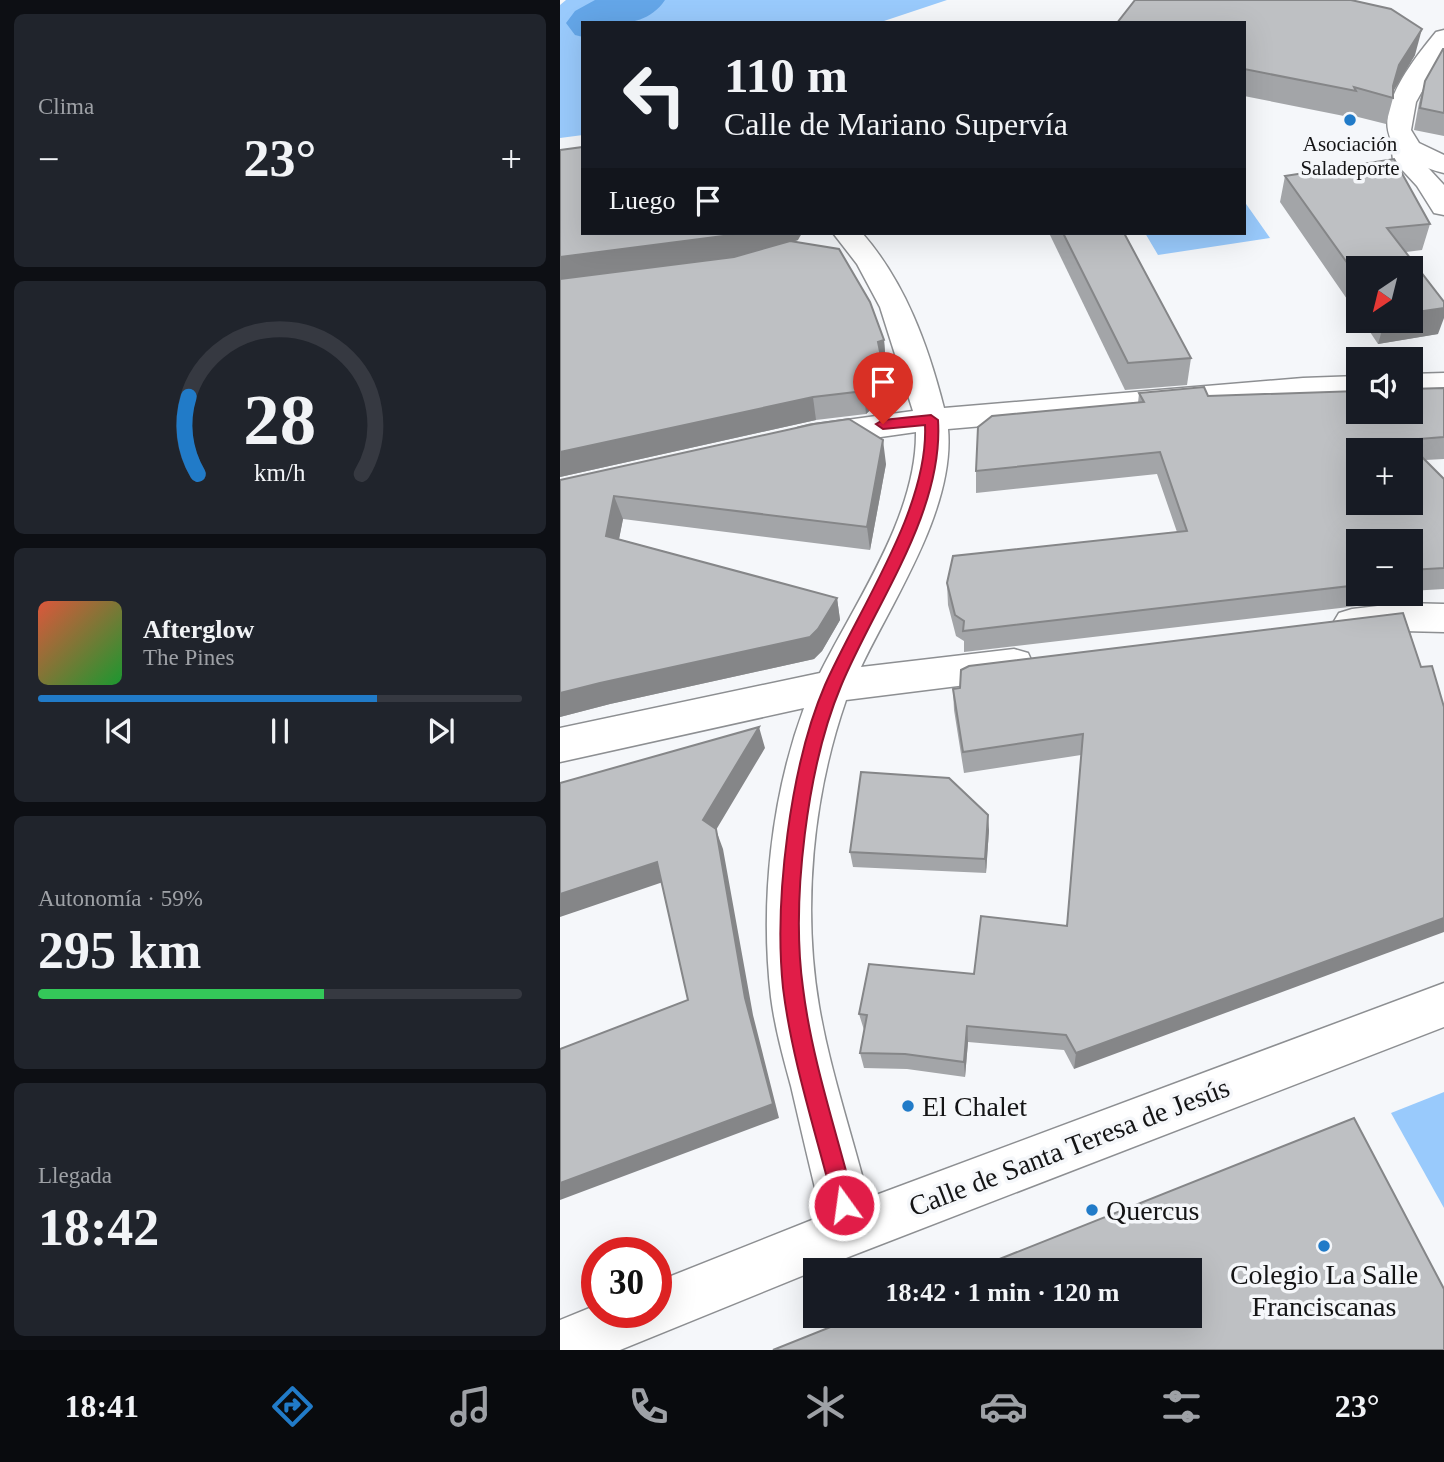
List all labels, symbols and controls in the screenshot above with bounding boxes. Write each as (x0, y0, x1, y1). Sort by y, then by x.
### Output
text: 110 m (724, 48, 848, 103)
icon: left (609, 49, 700, 140)
text: Clima (38, 94, 94, 119)
text: Calle de Mariano Supervía (724, 106, 1068, 142)
marker: Asociación Saladeporte (1342, 112, 1358, 128)
text: 23° (244, 130, 316, 187)
place label: Asociación Saladeporte (1300, 132, 1400, 180)
text: − (38, 138, 59, 180)
text: + (501, 138, 522, 180)
icon: arrive (689, 182, 727, 220)
text: Luego (609, 186, 675, 215)
north arrow (1346, 256, 1423, 332)
map controls (1346, 256, 1423, 606)
button: sound (1346, 347, 1423, 424)
pin (853, 352, 913, 424)
icon: arrive (864, 363, 902, 401)
text: 28 (244, 379, 316, 460)
button: + (1346, 438, 1423, 515)
text: km/h (254, 459, 306, 486)
button: − (1346, 529, 1423, 606)
text: Afterglow (143, 615, 254, 644)
text: The Pines (143, 645, 234, 670)
icon: previous (100, 712, 138, 750)
icon: pause (261, 712, 299, 750)
icon: next (422, 712, 460, 750)
text: Autonomía · 59% (38, 886, 203, 911)
text: 295 km (38, 922, 201, 979)
street label: Calle de Santa Teresa de Jesús (905, 1072, 1233, 1222)
place label: El Chalet (922, 1091, 1027, 1122)
marker: El Chalet (900, 1098, 916, 1114)
text: Llegada (38, 1163, 112, 1188)
position arrow (807, 1168, 881, 1242)
place label: Quercus (1106, 1195, 1199, 1226)
text: 18:42 (38, 1199, 159, 1256)
marker: Quercus (1084, 1202, 1100, 1218)
speed limit sign: 30 (581, 1237, 672, 1328)
marker: Colegio La Salle Franciscanas (1316, 1238, 1332, 1254)
place label: Colegio La Salle Franciscanas (1230, 1259, 1418, 1322)
text: 18:42 · 1 min · 120 m (886, 1278, 1120, 1307)
icon: directions (268, 1382, 317, 1431)
icon: music (446, 1382, 495, 1431)
icon: phone (624, 1382, 673, 1431)
icon: climate (801, 1382, 850, 1431)
icon: car (979, 1382, 1028, 1431)
icon: filters (1157, 1382, 1206, 1431)
text: 18:41 (64, 1388, 139, 1424)
text: 23° (1335, 1388, 1380, 1424)

